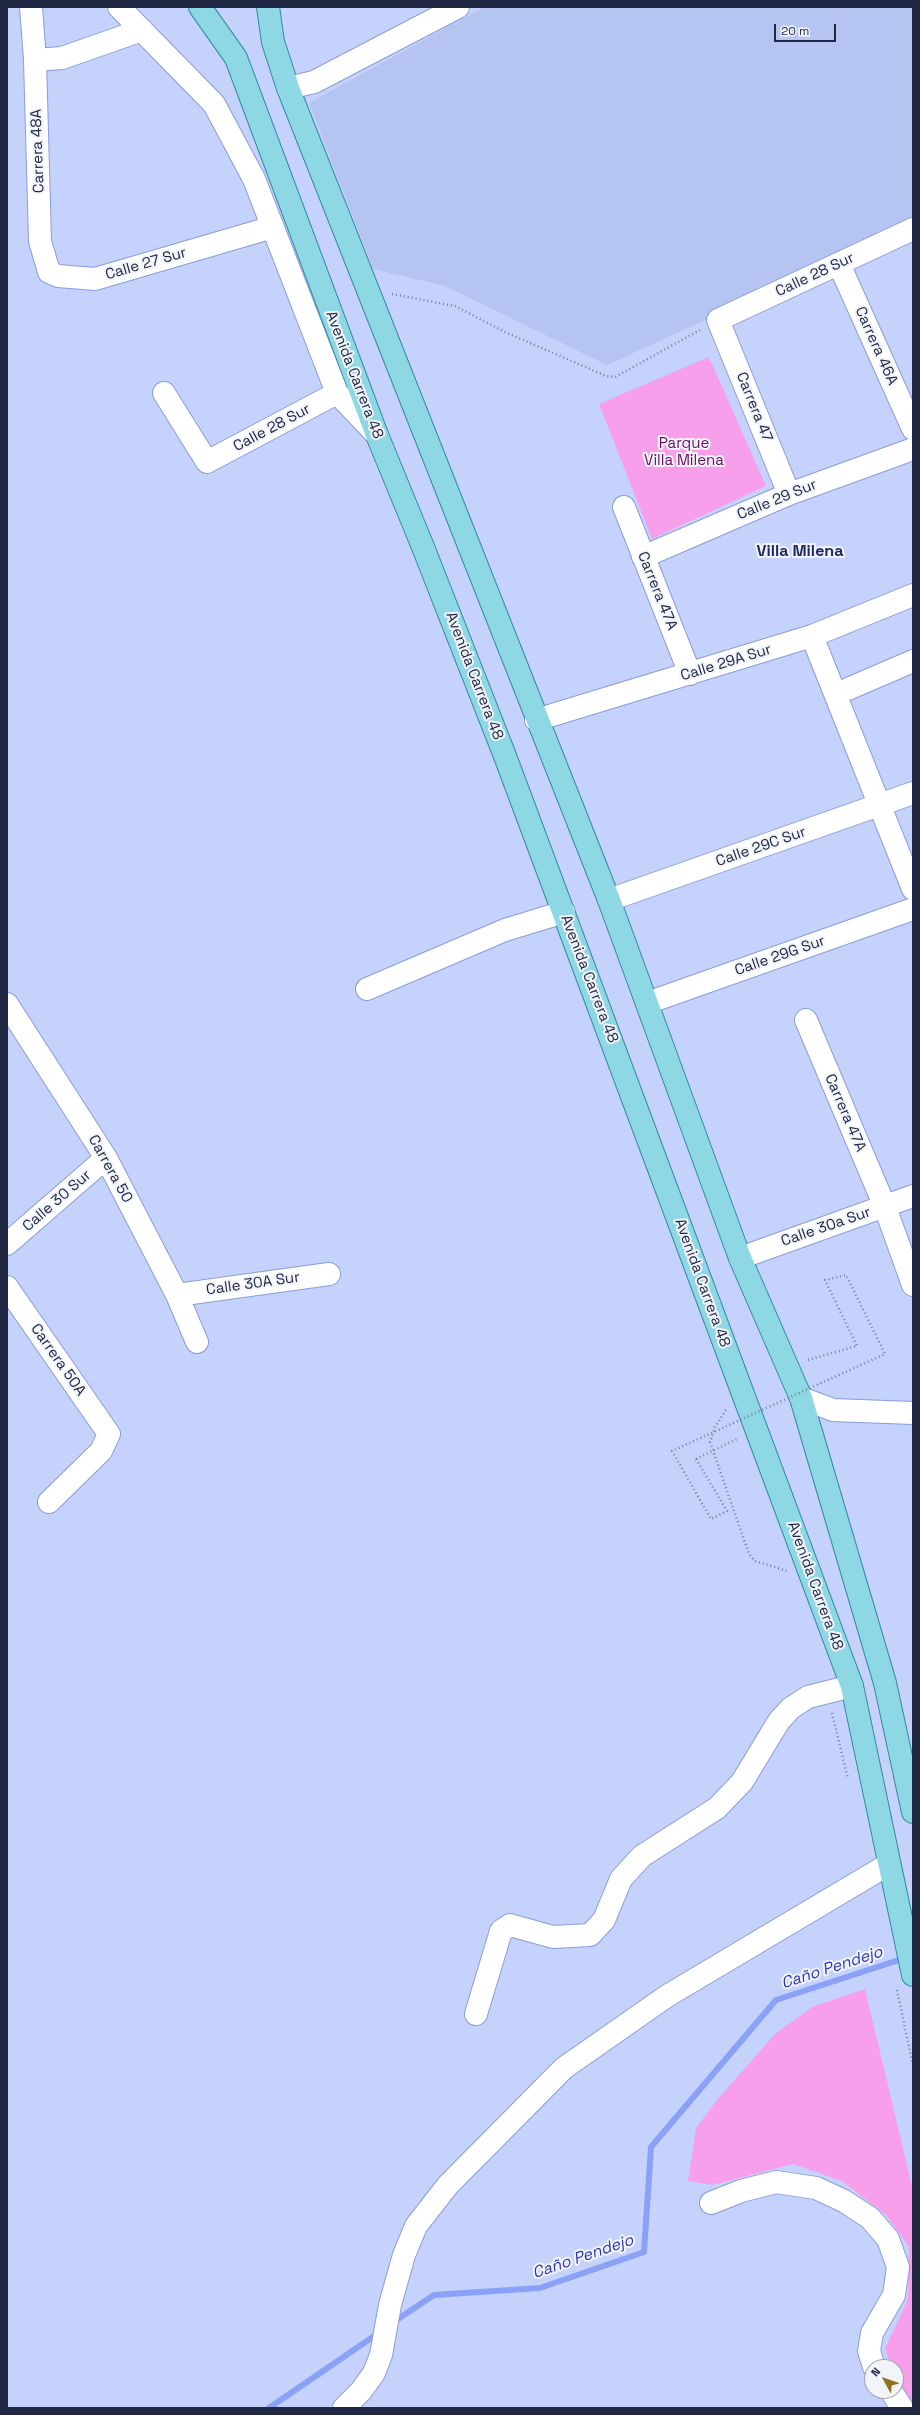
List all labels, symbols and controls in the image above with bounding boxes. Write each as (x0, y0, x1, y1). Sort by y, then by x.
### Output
scale bar (776, 16, 838, 42)
text: 20 m (781, 23, 809, 39)
street label: Carrera 48A (28, 109, 48, 193)
street label: Calle 27 Sur (103, 244, 189, 284)
street label: Calle 28 Sur (773, 249, 857, 301)
street label: Carrera 46A (851, 304, 901, 388)
street label: Avenida Carrera 48 (321, 308, 387, 442)
street label: Carrera 47 (732, 370, 776, 444)
street label: Calle 28 Sur (230, 400, 314, 456)
park label: Parque Villa Milena (644, 435, 724, 470)
street label: Calle 29 Sur (734, 476, 820, 524)
district label: Villa Milena (757, 542, 843, 562)
street label: Carrera 47A (633, 549, 681, 633)
street label: Avenida Carrera 48 (441, 609, 507, 743)
street label: Calle 29A Sur (678, 641, 774, 685)
street label: Calle 29C Sur (714, 823, 808, 871)
street label: Avenida Carrera 48 (556, 912, 622, 1046)
street label: Calle 29G Sur (732, 932, 828, 980)
street label: Carrera 47A (821, 1071, 869, 1155)
street label: Carrera 50 (84, 1132, 136, 1206)
street label: Calle 30 Sur (19, 1166, 95, 1236)
street label: Calle 30a Sur (779, 1203, 873, 1251)
street label: Avenida Carrera 48 (670, 1216, 734, 1350)
street label: Calle 30A Sur (205, 1269, 301, 1299)
street label: Carrera 50A (27, 1320, 89, 1400)
street label: Avenida Carrera 48 (783, 1519, 847, 1653)
water label: Caño Pendejo (779, 1943, 885, 1993)
water label: Caño Pendejo (530, 2231, 636, 2283)
north arrow (864, 2359, 904, 2399)
text: N (868, 2365, 883, 2379)

